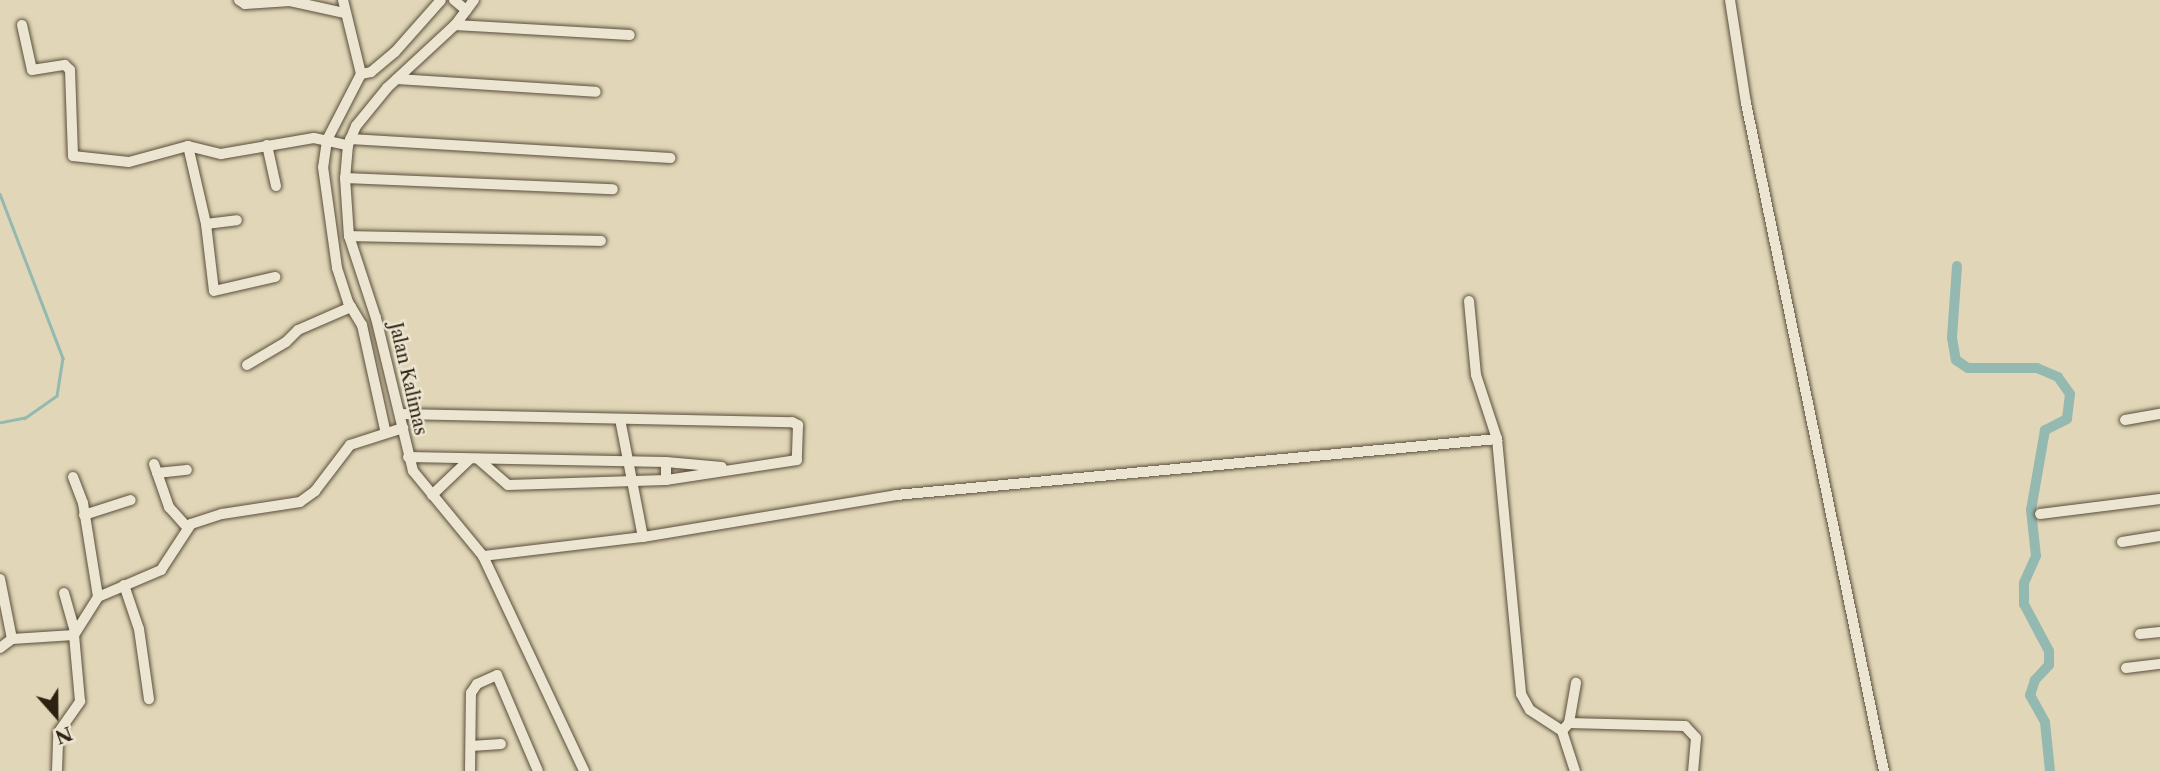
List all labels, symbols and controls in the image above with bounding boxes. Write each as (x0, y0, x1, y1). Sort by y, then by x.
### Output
street label: Jalan Kalimas (385, 321, 431, 437)
north arrow (21, 680, 91, 750)
text: N (52, 721, 76, 749)

